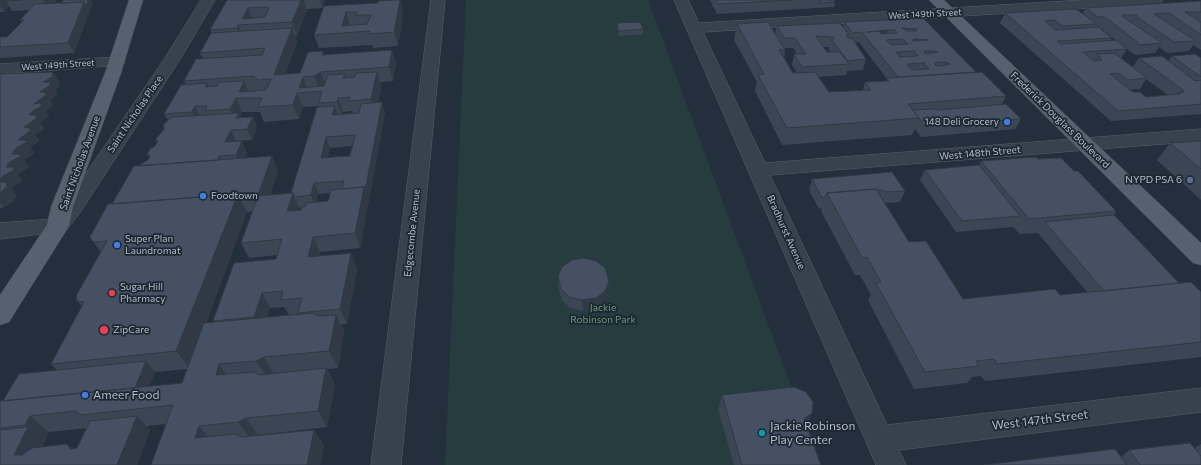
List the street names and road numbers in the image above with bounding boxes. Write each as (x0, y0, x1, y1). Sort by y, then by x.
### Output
street label: West 149th Street (888, 7, 962, 21)
street label: West 149th Street (21, 57, 95, 73)
street label: Frederick Douglass Boulevard (1008, 69, 1112, 171)
street label: Saint Nicholas Place (105, 73, 165, 155)
street label: Saint Nicholas Avenue (57, 114, 103, 212)
street label: West 148th Street (939, 143, 1021, 163)
street label: Edgecombe Avenue (401, 188, 423, 278)
street label: Bradhurst Avenue (764, 193, 808, 271)
street label: West 147th Street (991, 407, 1089, 433)

